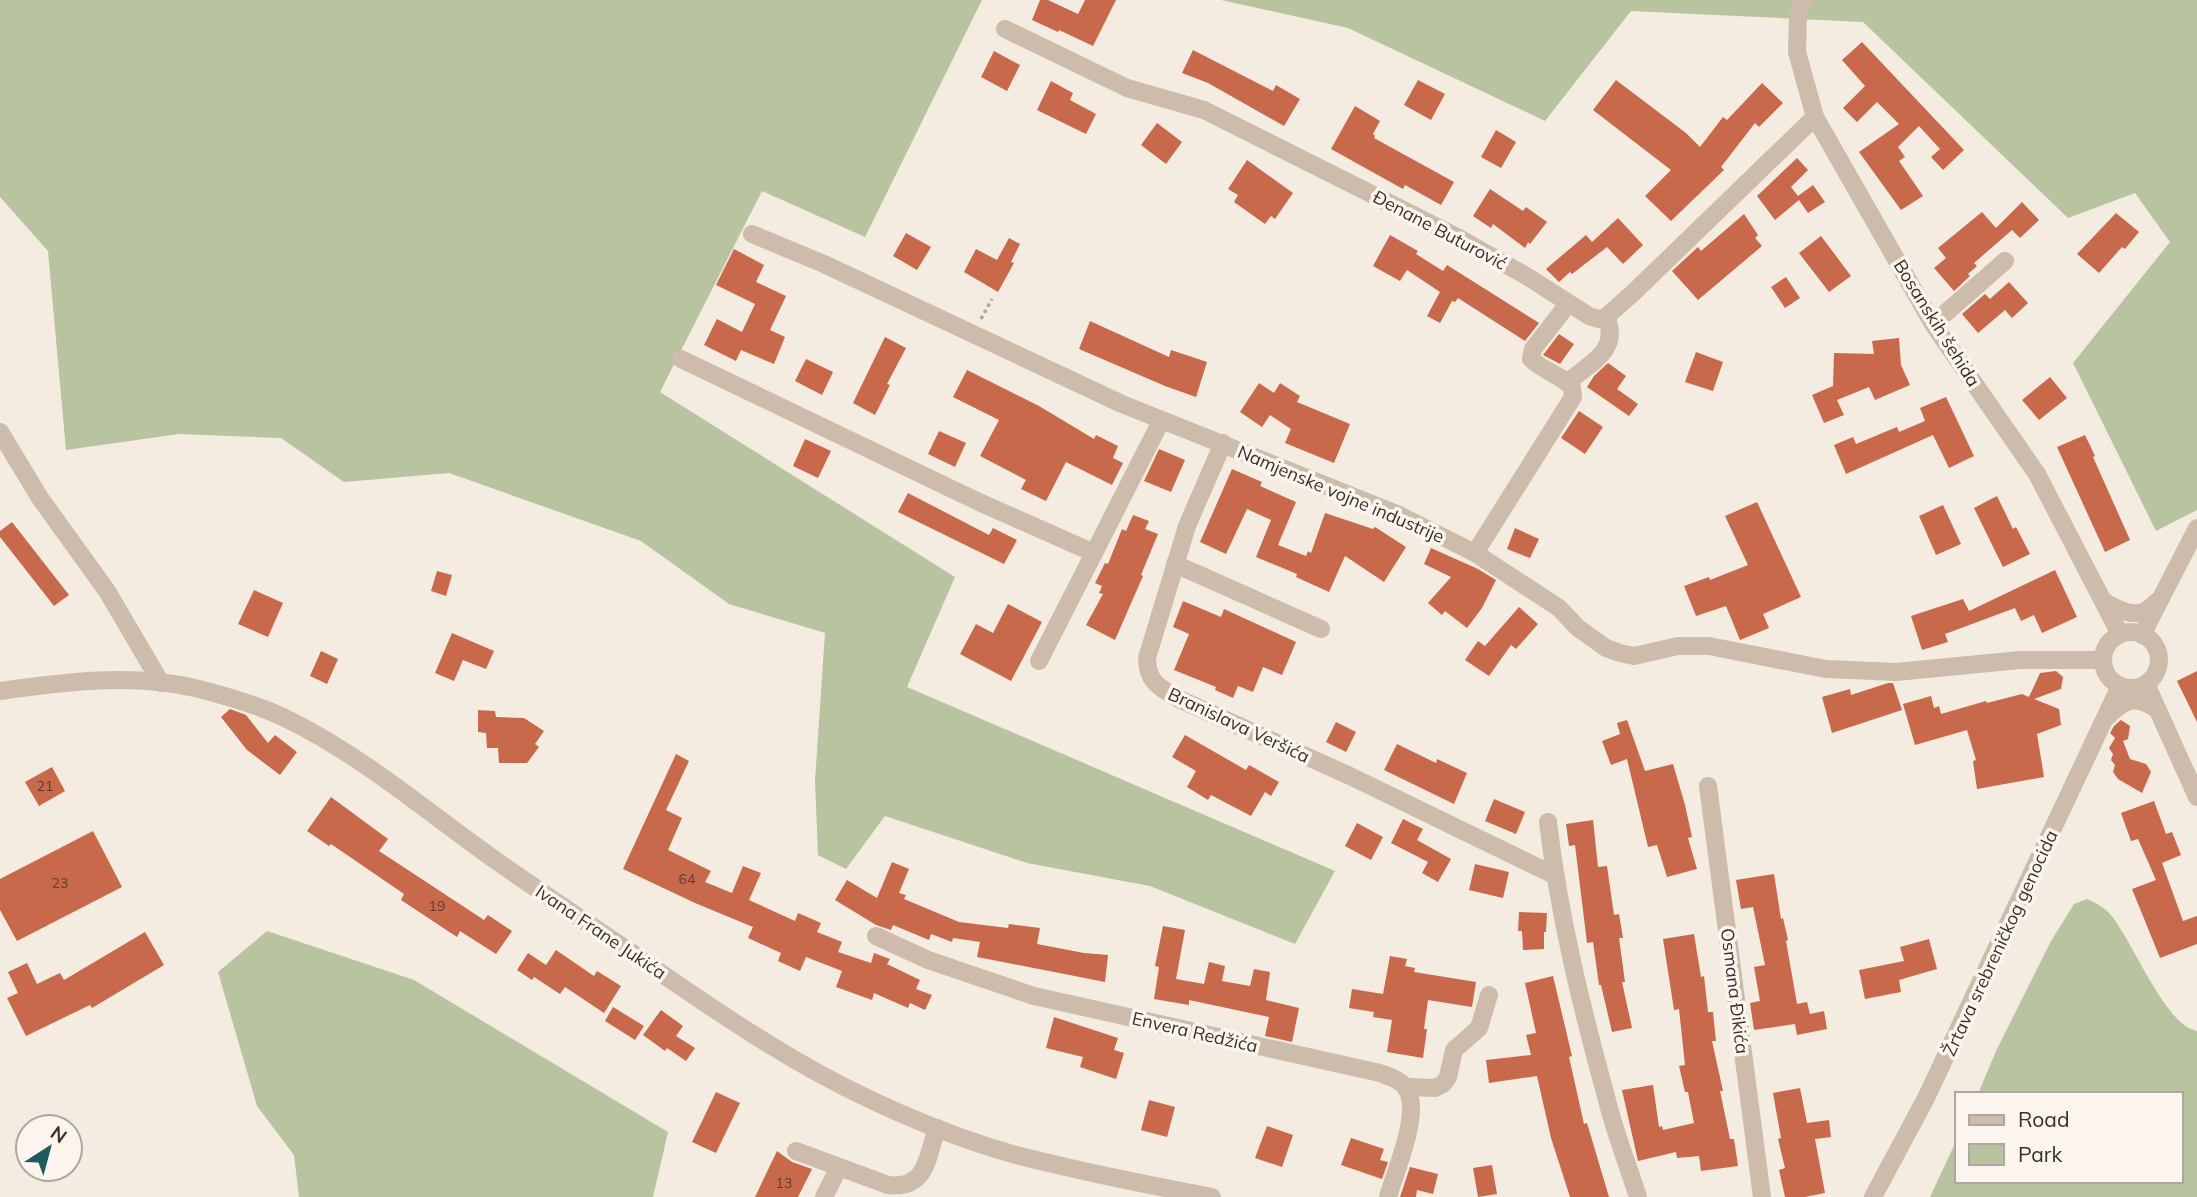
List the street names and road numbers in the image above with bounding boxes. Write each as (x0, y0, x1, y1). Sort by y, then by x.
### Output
street label: Đenane Buturović (1369, 185, 1511, 275)
street label: Bosanskih šehida (1889, 255, 1985, 391)
street label: Namjenske vojne industrije (1234, 440, 1448, 548)
street label: Branislava Veršića (1164, 682, 1314, 768)
street label: Žrtava srebreničkog genocida (1937, 826, 2063, 1060)
street label: Ivana Frane Jukića (531, 880, 671, 984)
street label: Osmana Đikića (1716, 927, 1754, 1055)
street label: Envera Redžića (1130, 1006, 1260, 1058)

